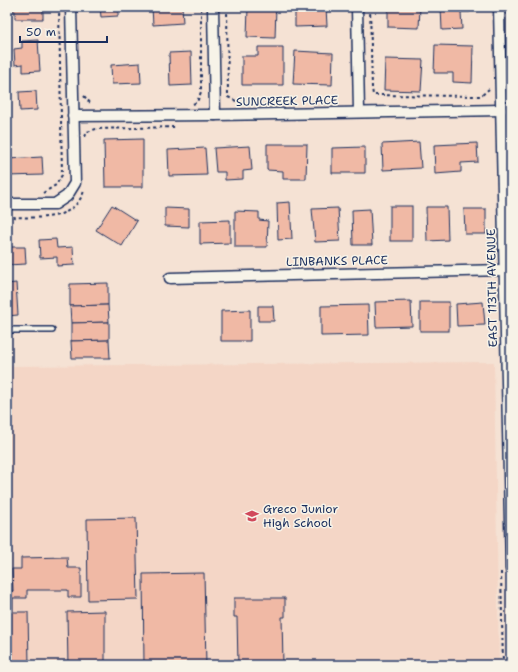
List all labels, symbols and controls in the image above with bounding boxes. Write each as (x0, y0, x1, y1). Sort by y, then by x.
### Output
scale bar (20, 18, 107, 44)
text: 50 m (26, 24, 56, 40)
street label: SUNCREEK PLACE (236, 92, 338, 110)
street label: EAST 113TH AVENUE (483, 229, 501, 347)
street label: LINBANKS PLACE (286, 252, 388, 270)
place label: Greco Junior High School (263, 501, 338, 531)
school or university icon: Greco Junior High School (244, 508, 260, 524)

